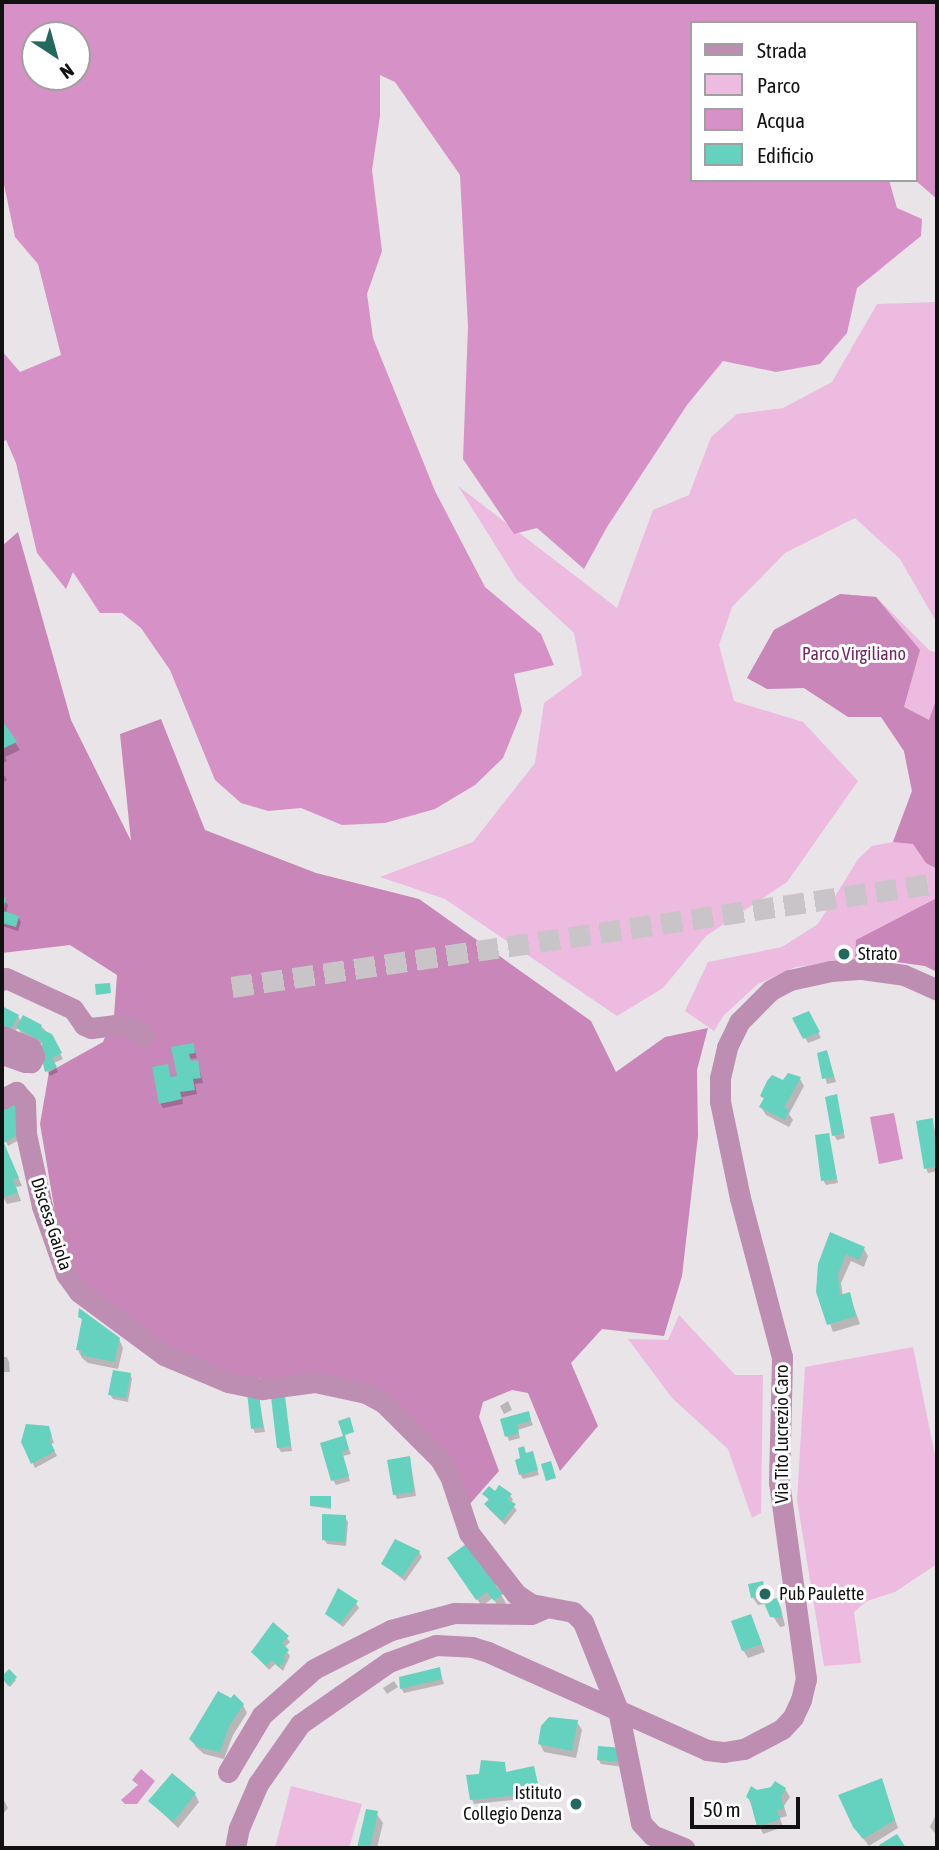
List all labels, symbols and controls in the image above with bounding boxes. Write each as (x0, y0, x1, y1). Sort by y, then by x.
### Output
north arrow (21, 21, 91, 91)
legend (690, 21, 918, 182)
text: Strada (757, 38, 807, 62)
text: N (56, 59, 78, 84)
text: Parco (757, 73, 800, 97)
text: Acqua (757, 108, 805, 132)
text: Edificio (757, 143, 814, 167)
park label: Parco Virgiliano (802, 643, 906, 665)
place label: Strato (858, 943, 898, 965)
marker: Strato (836, 946, 852, 962)
street label: Discesa Gaiola (26, 1175, 76, 1273)
street label: Via Tito Lucrezio Caro (771, 1365, 793, 1503)
place label: Pub Paulette (779, 1583, 864, 1605)
marker: Pub Paulette (757, 1586, 773, 1602)
place label: Istituto Collegio Denza (463, 1783, 562, 1826)
scale bar (694, 1784, 804, 1828)
marker: Istituto Collegio Denza (568, 1796, 584, 1812)
text: 50 m (703, 1797, 741, 1821)

